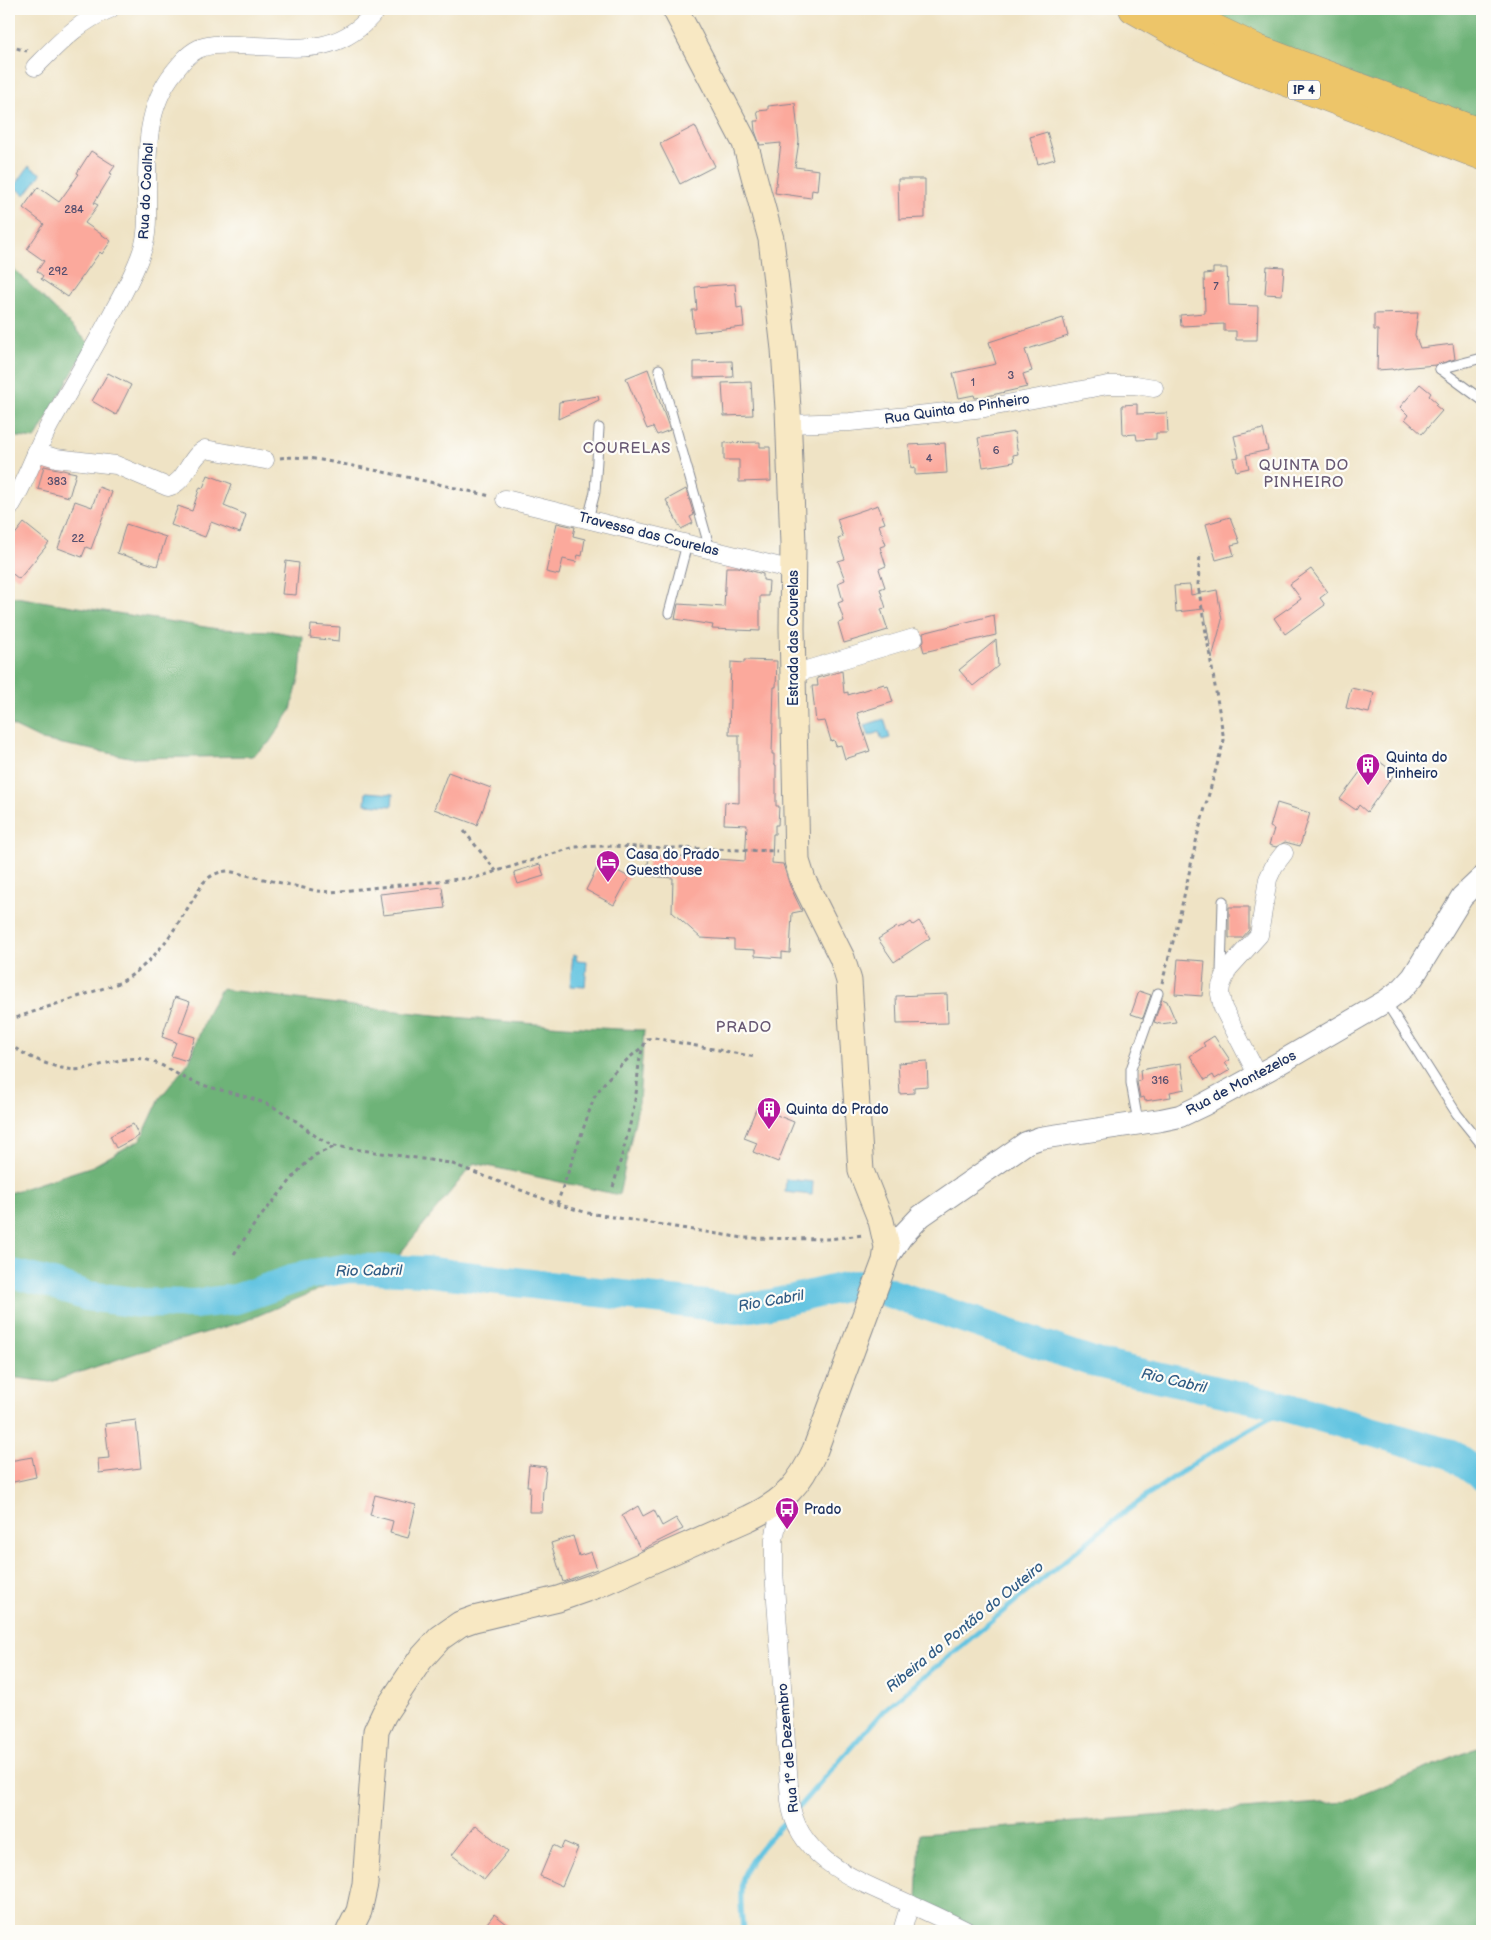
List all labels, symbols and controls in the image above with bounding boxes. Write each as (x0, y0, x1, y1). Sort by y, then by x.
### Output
road number: IP 4 (1288, 80, 1320, 100)
street label: Rua do Coalhal (135, 142, 157, 240)
house number: 284 (64, 203, 84, 216)
house number: 292 (48, 265, 68, 278)
house number: 7 (1213, 280, 1219, 293)
house number: 3 (1008, 369, 1015, 382)
house number: 1 (971, 376, 975, 389)
street label: Rua Quinta do Pinheiro (883, 390, 1031, 428)
district label: COURELAS (583, 439, 671, 458)
house number: 6 (993, 444, 1000, 457)
house number: 4 (926, 452, 933, 465)
district label: QUINTA DO PINHEIRO (1259, 456, 1349, 492)
house number: 383 (47, 475, 67, 488)
street label: Travessa das Courelas (577, 508, 721, 560)
house number: 22 (72, 532, 85, 545)
street label: Estrada das Courelas (785, 570, 802, 706)
place label: Quinta do Pinheiro (1386, 749, 1447, 782)
building icon: Quinta do Pinheiro (1355, 752, 1381, 786)
place label: Casa do Prado Guesthouse (626, 846, 720, 879)
hotel icon: Casa do Prado Guesthouse (595, 849, 621, 883)
district label: PRADO (716, 1018, 772, 1037)
street label: Rua de Montezelos (1183, 1047, 1299, 1119)
house number: 316 (1151, 1074, 1169, 1087)
building icon: Quinta do Prado (756, 1096, 782, 1130)
place label: Quinta do Prado (786, 1101, 889, 1118)
water label: Rio Cabril (336, 1261, 403, 1281)
water label: Rio Cabril (737, 1286, 806, 1316)
water label: Rio Cabril (1139, 1364, 1209, 1398)
bus stop icon: Prado (774, 1496, 800, 1530)
place label: Prado (804, 1501, 842, 1518)
water label: Ribeira do Pontão do Outeiro (882, 1557, 1048, 1697)
street label: Rua 1º de Dezembro (774, 1682, 802, 1814)

